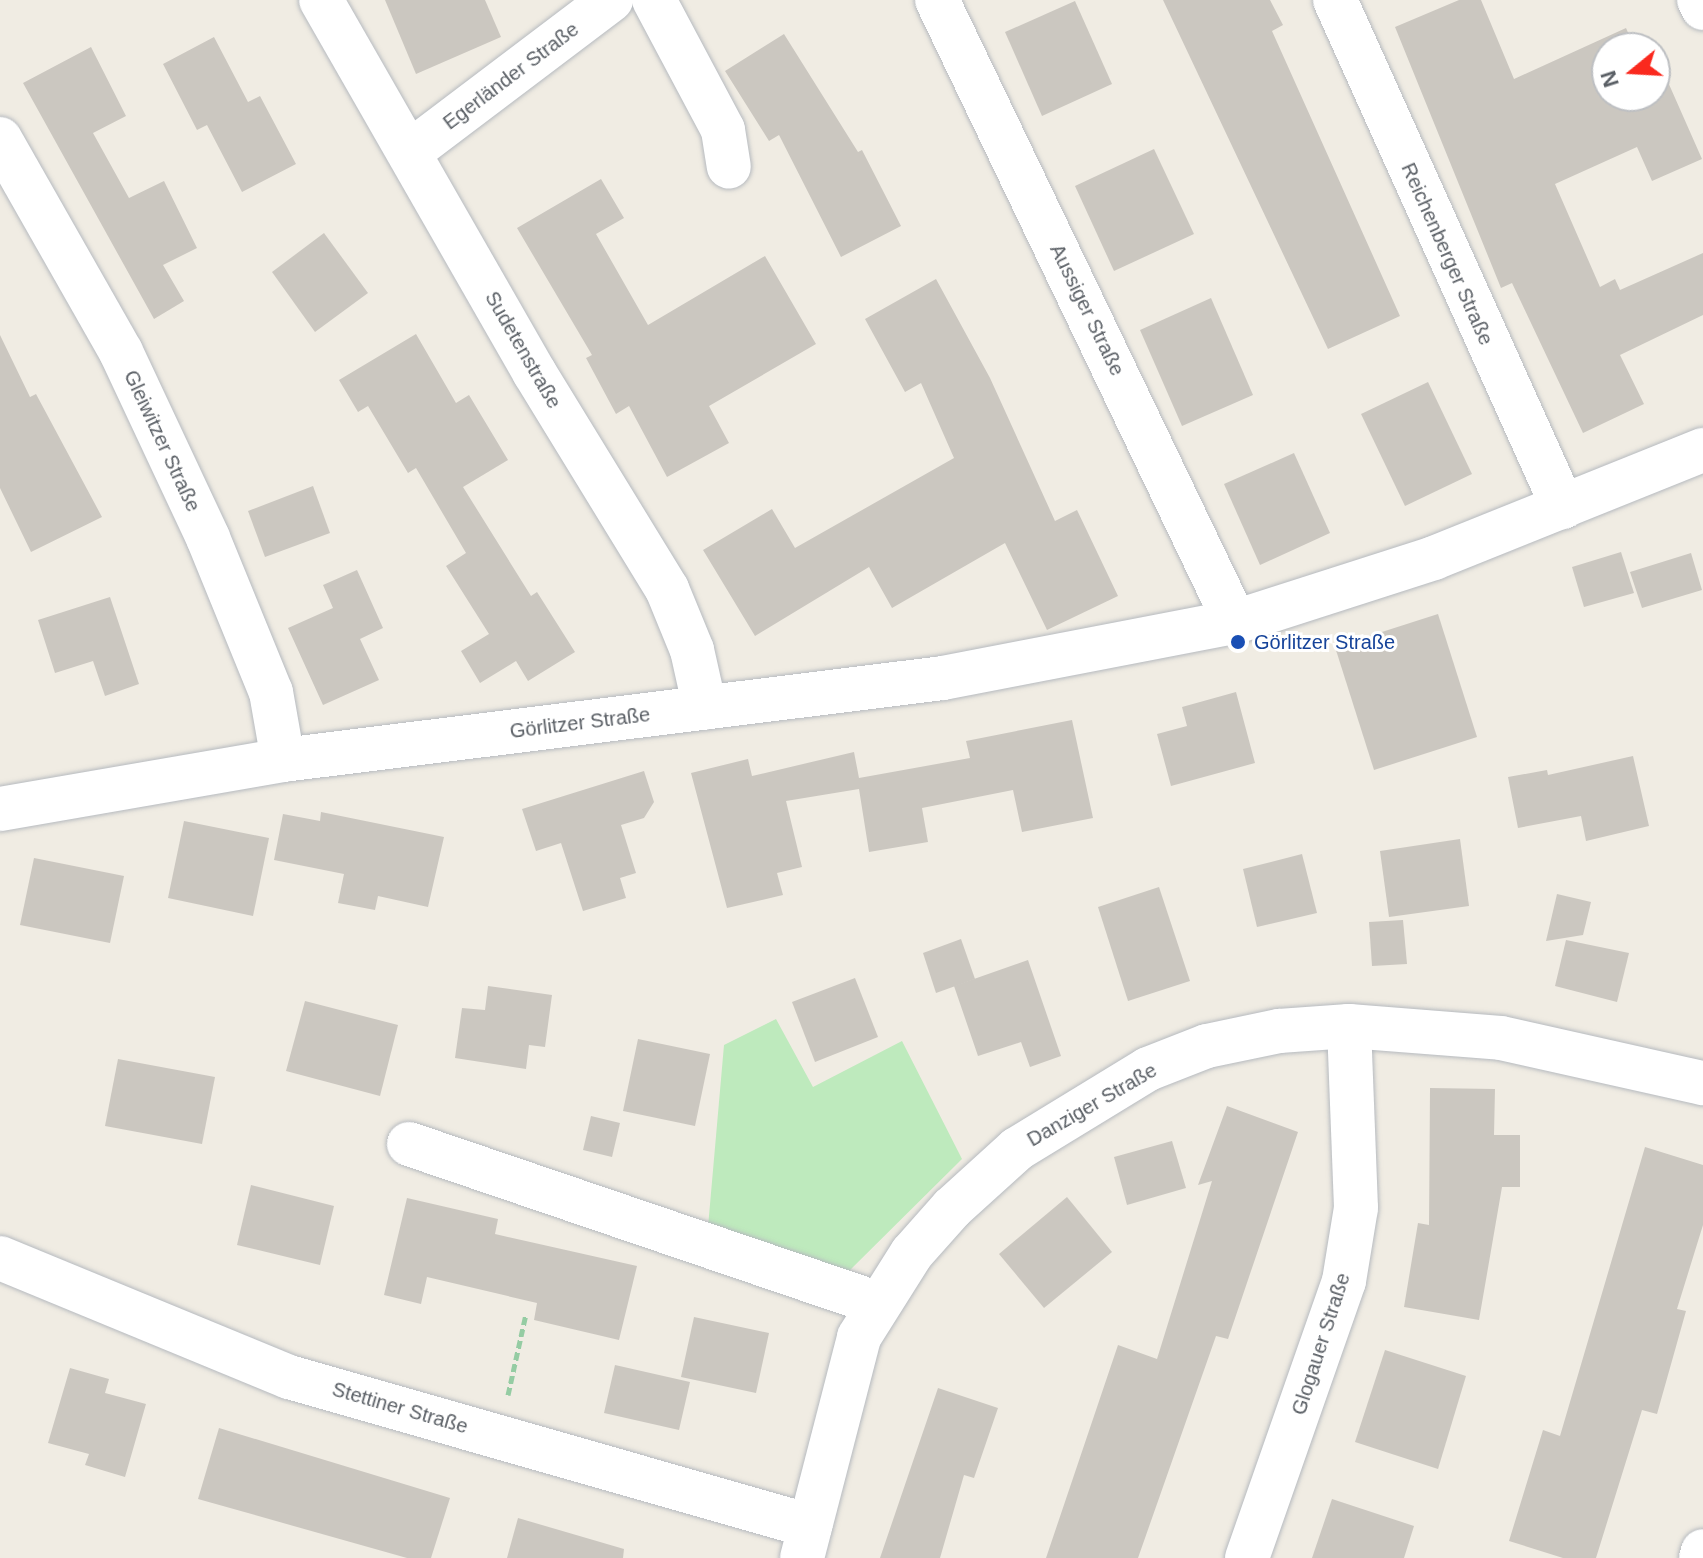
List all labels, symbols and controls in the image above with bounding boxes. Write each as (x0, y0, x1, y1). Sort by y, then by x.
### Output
street label: Egerländer Straße (439, 17, 583, 135)
north arrow (1591, 32, 1671, 112)
text: N (1595, 68, 1624, 90)
street label: Reichenberger Straße (1396, 159, 1498, 349)
street label: Aussiger Straße (1045, 240, 1129, 380)
street label: Sudetenstraße (480, 287, 566, 413)
street label: Gleiwitzer Straße (119, 366, 205, 516)
place label: Görlitzer Straße (1254, 630, 1395, 654)
marker: Görlitzer Straße (1229, 633, 1247, 651)
street label: Görlitzer Straße (508, 702, 652, 744)
street label: Danziger Straße (1023, 1058, 1161, 1152)
street label: Glogauer Straße (1287, 1270, 1355, 1418)
street label: Stettiner Straße (329, 1377, 471, 1439)

